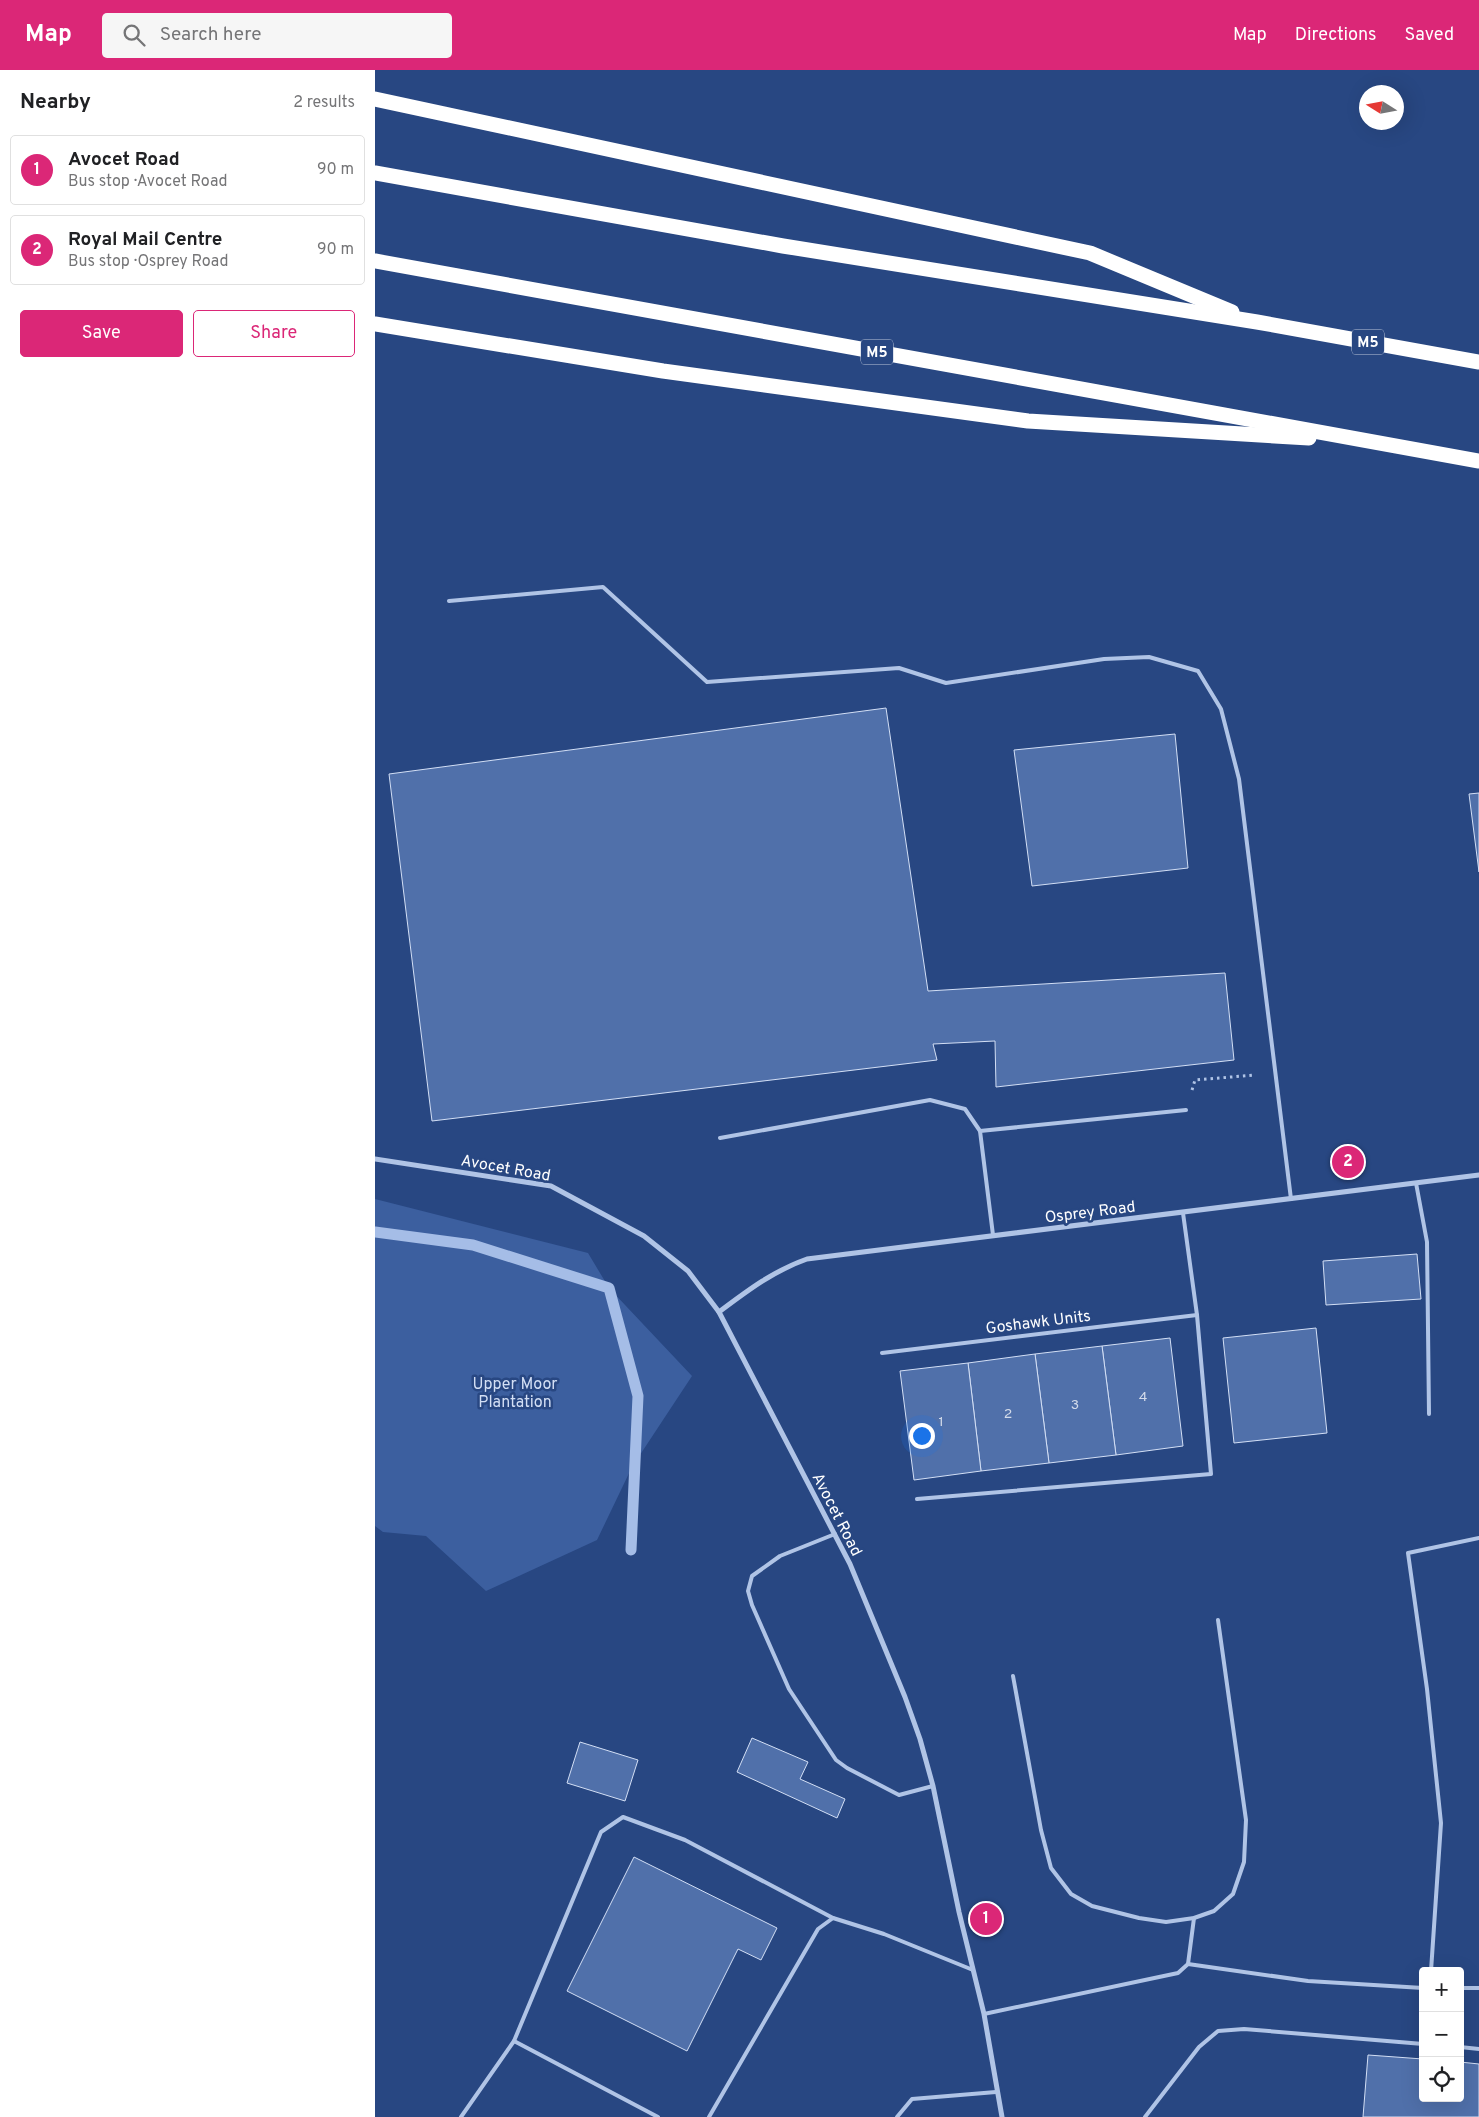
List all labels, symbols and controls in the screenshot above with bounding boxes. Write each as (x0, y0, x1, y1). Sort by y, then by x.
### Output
search box (102, 13, 452, 58)
text: Map (25, 20, 72, 50)
icon: search (120, 21, 148, 49)
text: Search here (160, 23, 261, 47)
text: Map (1233, 24, 1267, 47)
text: Directions (1295, 24, 1377, 47)
text: Saved (1405, 24, 1454, 47)
north arrow (1359, 85, 1404, 130)
text: Nearby (20, 89, 91, 116)
text: 2 results (293, 93, 355, 113)
text: Avocet Road (68, 148, 180, 172)
text: 1 (34, 160, 40, 180)
text: 90 m (317, 160, 354, 180)
text: Bus stop · Avocet Road (68, 172, 228, 192)
text: Royal Mail Centre (68, 228, 222, 252)
text: 2 (32, 240, 42, 260)
text: 90 m (317, 240, 354, 260)
text: Bus stop · Osprey Road (68, 252, 229, 272)
button: Save (20, 310, 183, 357)
button: Share (193, 310, 355, 357)
road number: M5 (1352, 330, 1384, 354)
road number: M5 (861, 340, 893, 364)
pin: 2 (1332, 1143, 1364, 1181)
street label: Avocet Road (459, 1151, 552, 1187)
street label: Osprey Road (1044, 1198, 1137, 1228)
street label: Goshawk Units (985, 1307, 1092, 1339)
park label: Upper Moor Plantation (472, 1375, 558, 1413)
house number: 4 (1139, 1389, 1147, 1406)
house number: 3 (1071, 1397, 1079, 1414)
house number: 2 (1004, 1406, 1012, 1423)
house number: 1 (938, 1414, 944, 1431)
your location (909, 1423, 935, 1449)
street label: Avocet Road (807, 1470, 866, 1560)
pin: 1 (970, 1900, 1002, 1938)
map controls (1419, 1967, 1464, 2102)
button: + (1419, 1967, 1464, 2012)
button: − (1419, 2012, 1464, 2057)
button: locate (1419, 2057, 1464, 2102)

